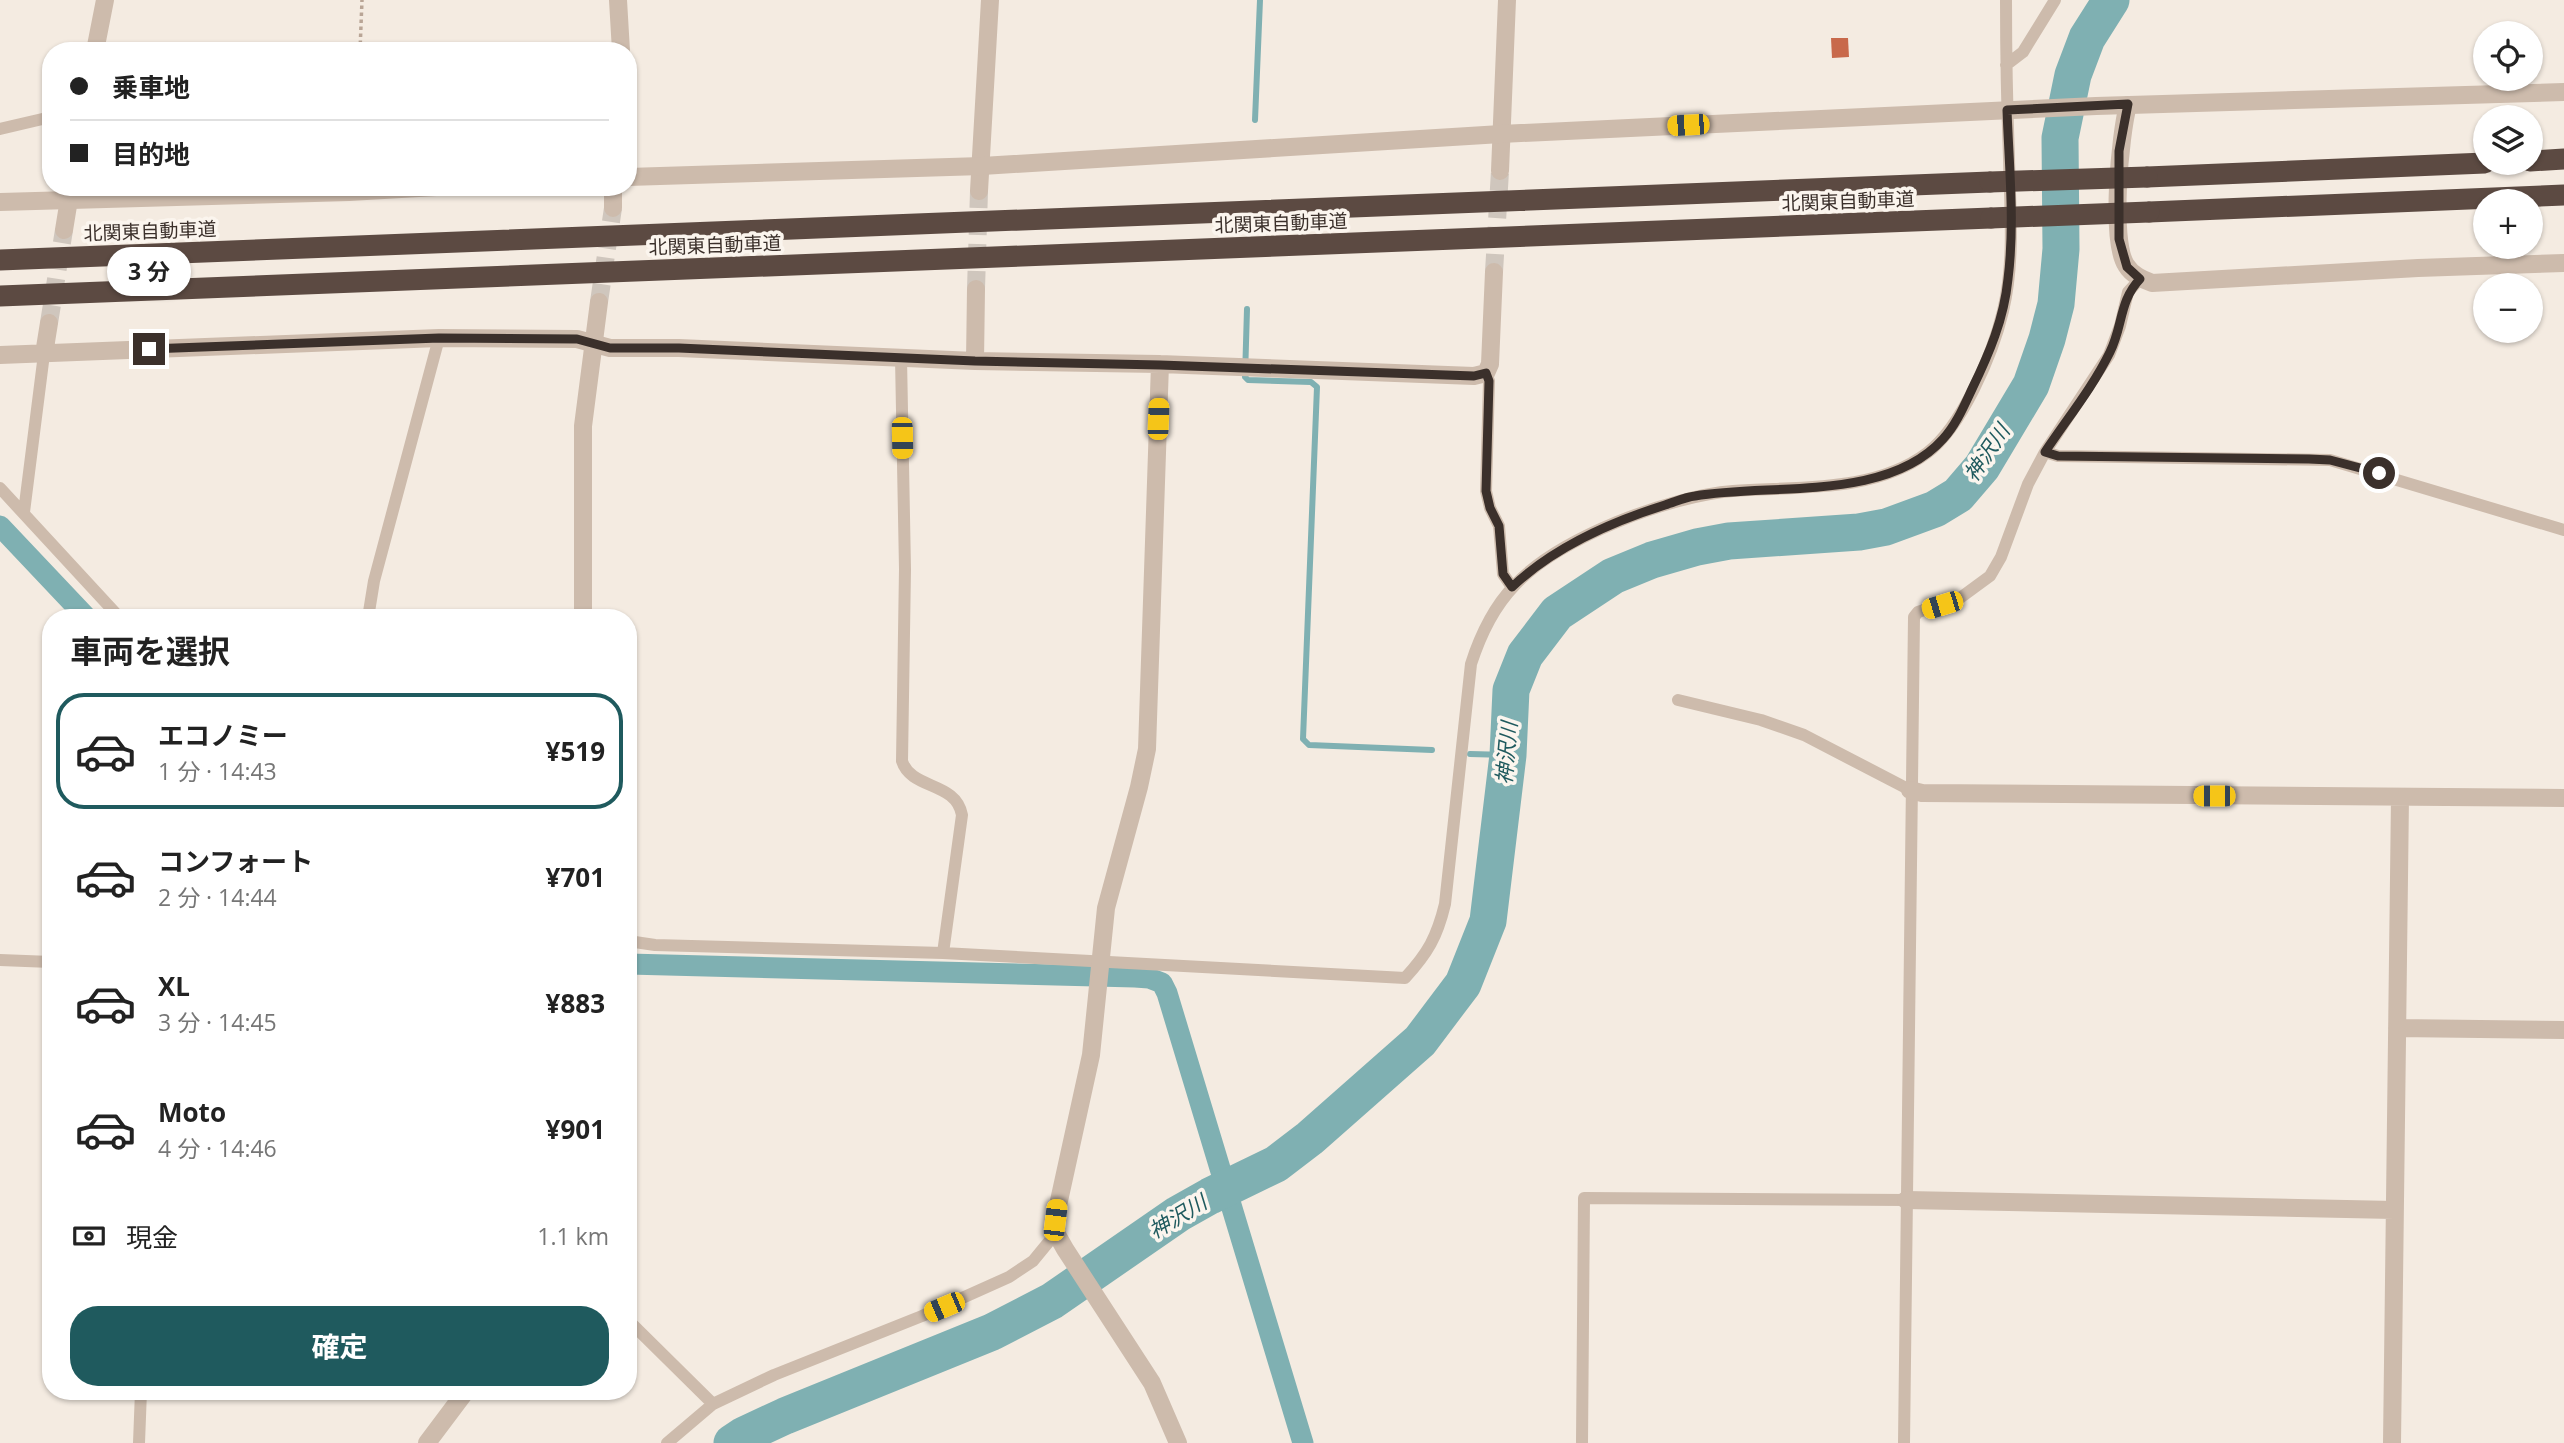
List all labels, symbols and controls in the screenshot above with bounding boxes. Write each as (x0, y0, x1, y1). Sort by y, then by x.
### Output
map controls (2473, 21, 2543, 343)
button: locate (2473, 21, 2543, 91)
text: 乗車地 (112, 69, 190, 105)
button: layers (2473, 105, 2543, 175)
car (1667, 113, 1710, 137)
text: 目的地 (112, 136, 190, 172)
street label: 北関東自動車道 (1781, 186, 1915, 216)
button: + (2473, 189, 2543, 259)
street label: 北関東自動車道 (1214, 208, 1348, 238)
street label: 北関東自動車道 (83, 216, 217, 246)
street label: 北関東自動車道 (648, 230, 782, 260)
callout: 3 分 (107, 247, 191, 296)
text: 3 分 (128, 255, 170, 287)
button: − (2473, 273, 2543, 343)
route end (133, 333, 165, 365)
car (1147, 398, 1170, 440)
car (892, 417, 913, 459)
water label: 神沢川 (1957, 417, 2017, 486)
route start (2363, 457, 2395, 489)
car (1919, 589, 1966, 621)
text: 車両を選択 (70, 629, 230, 672)
text: エコノミー (158, 717, 288, 753)
water label: 神沢川 (1489, 718, 1523, 786)
icon: car (74, 720, 137, 783)
text: ¥519 (546, 733, 605, 769)
text: 1 分 · 14:43 (158, 755, 277, 787)
car (2194, 786, 2236, 807)
text: コンフォート (158, 843, 313, 879)
icon: car (74, 846, 137, 909)
text: ¥701 (546, 859, 605, 895)
text: 2 分 · 14:44 (158, 881, 277, 913)
text: XL (158, 968, 190, 1004)
icon: car (74, 972, 137, 1035)
text: ¥883 (546, 985, 605, 1021)
text: 3 分 · 14:45 (158, 1006, 277, 1038)
text: Moto (158, 1094, 226, 1130)
icon: car (74, 1098, 137, 1161)
text: ¥901 (546, 1111, 605, 1147)
text: 4 分 · 14:46 (158, 1132, 277, 1164)
water label: 神沢川 (1143, 1187, 1213, 1244)
car (1043, 1198, 1068, 1242)
icon: cash (70, 1217, 108, 1255)
text: 現金 (126, 1219, 178, 1255)
text: 1.1 km (537, 1220, 609, 1252)
car (921, 1289, 968, 1325)
button: 確定 (70, 1306, 609, 1386)

